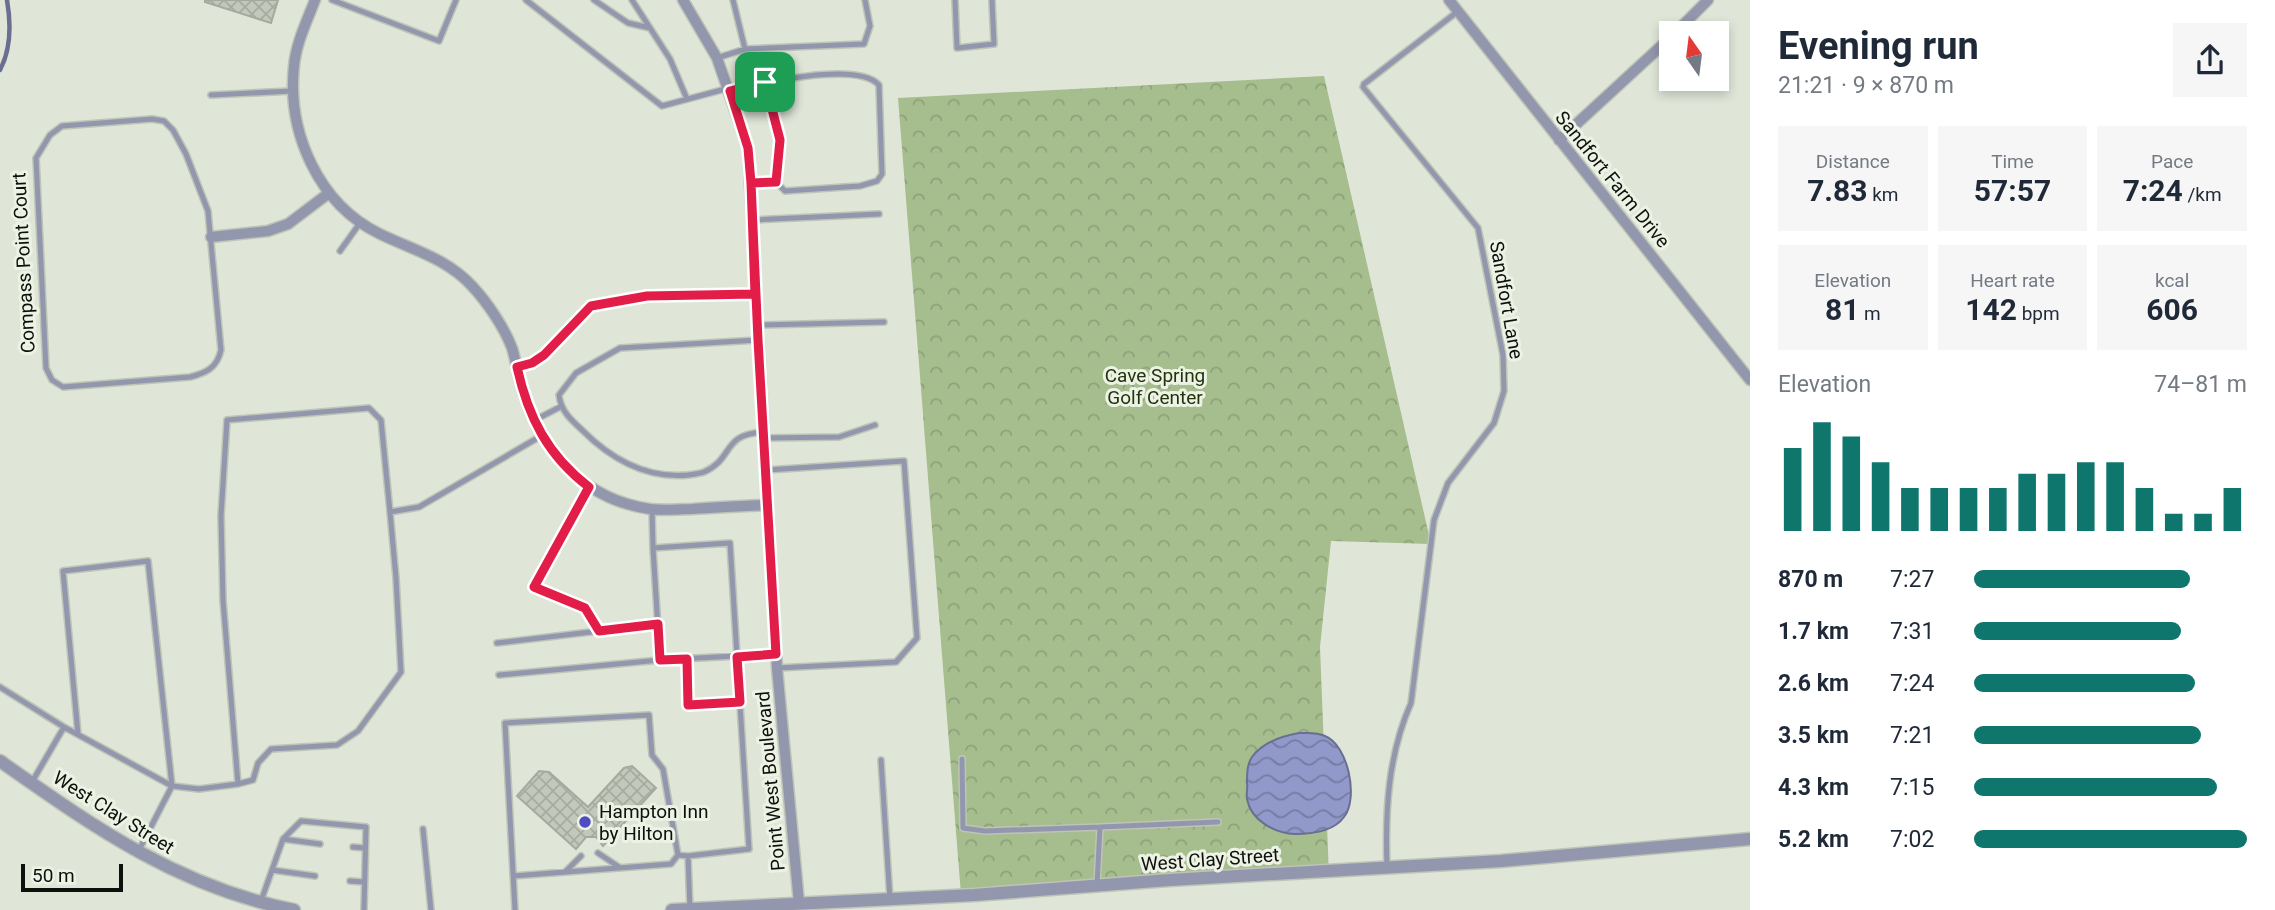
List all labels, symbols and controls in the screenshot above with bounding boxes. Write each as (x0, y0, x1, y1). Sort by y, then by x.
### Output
north arrow (1659, 21, 1729, 91)
map controls (1659, 21, 1729, 91)
button: share (2173, 23, 2247, 97)
text: Evening run (1778, 24, 1979, 68)
pin (735, 52, 795, 112)
icon: arrive (746, 63, 784, 101)
text: 21:21 · 9 × 870 m (1778, 72, 1954, 99)
street label: Sandfort Farm Drive (1550, 106, 1675, 252)
text: Distance (1816, 150, 1890, 173)
text: Time (1991, 150, 2034, 173)
text: Pace (2151, 150, 2193, 173)
street label: Compass Point Court (7, 172, 40, 354)
text: 7.83 (1807, 173, 1867, 208)
text: 57:57 (1974, 173, 2051, 208)
text: 7:24 (2123, 173, 2183, 208)
text: km (1867, 183, 1899, 206)
text: /km (2183, 183, 2222, 206)
street label: Sandfort Lane (1485, 239, 1528, 361)
text: Elevation (1814, 269, 1891, 292)
text: Heart rate (1970, 269, 2055, 292)
text: kcal (2155, 269, 2189, 292)
text: 81 (1825, 292, 1859, 327)
text: 142 (1965, 292, 2017, 327)
text: 606 (2146, 292, 2198, 327)
text: m (1859, 302, 1881, 325)
text: bpm (2017, 302, 2060, 325)
park label: Cave Spring Golf Center (1105, 364, 1205, 409)
text: Elevation (1778, 371, 1871, 398)
text: 74–81 m (2154, 371, 2247, 398)
text: 870 m (1778, 566, 1843, 593)
text: 7:27 (1890, 566, 1934, 593)
text: 1.7 km (1778, 618, 1849, 645)
text: 7:31 (1890, 618, 1934, 645)
text: 2.6 km (1778, 670, 1849, 697)
text: 7:24 (1890, 670, 1934, 697)
street label: Point West Boulevard (751, 690, 790, 872)
text: 3.5 km (1778, 722, 1849, 749)
text: 7:21 (1890, 722, 1934, 749)
street label: West Clay Street (49, 766, 179, 859)
text: 4.3 km (1778, 774, 1849, 801)
text: 7:15 (1890, 774, 1934, 801)
place label: Hampton Inn by Hilton (599, 800, 708, 845)
marker: Hampton Inn by Hilton (577, 814, 593, 830)
text: 5.2 km (1778, 826, 1849, 853)
text: 7:02 (1890, 826, 1934, 853)
street label: West Clay Street (1140, 843, 1280, 876)
scale bar (21, 861, 122, 893)
text: 50 m (32, 864, 75, 887)

